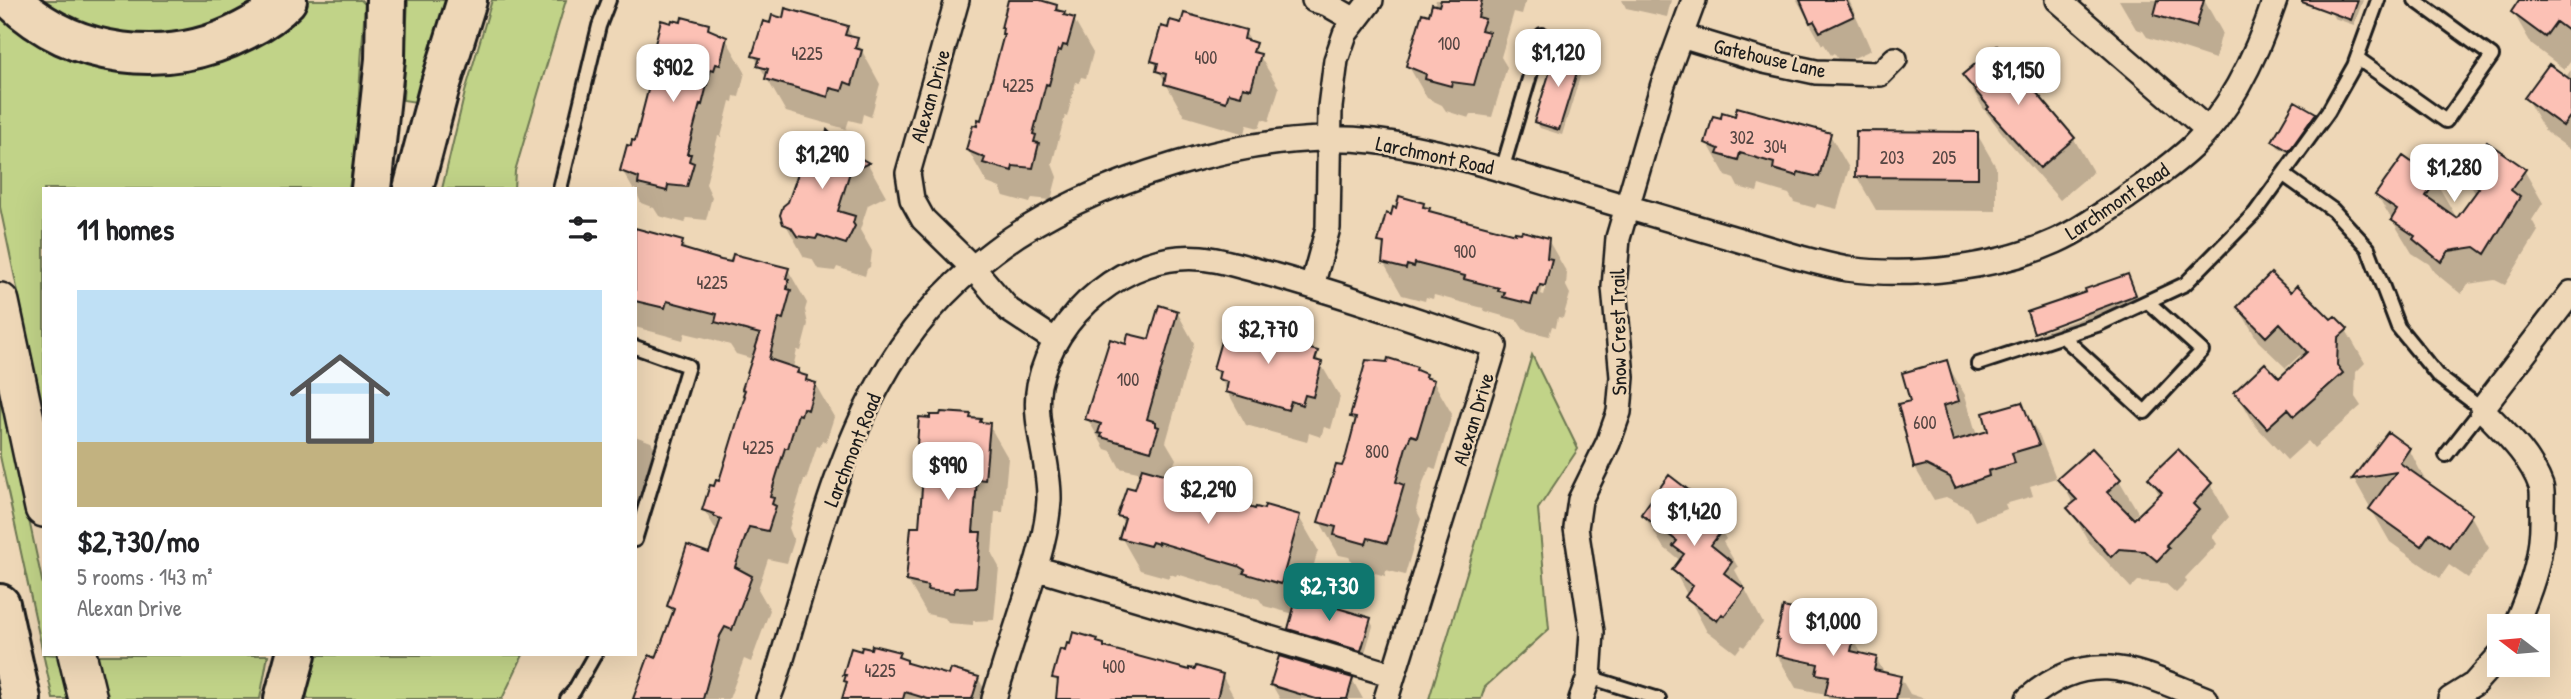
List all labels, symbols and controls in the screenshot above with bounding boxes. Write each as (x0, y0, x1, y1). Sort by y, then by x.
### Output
pin: $1,120 (1501, 29, 1615, 89)
house number: 100 (1438, 31, 1460, 56)
street label: Gatehouse Lane (1711, 31, 1829, 85)
text: $1,120 (1531, 36, 1585, 67)
house number: 4225 (791, 41, 823, 66)
pin: $902 (632, 44, 714, 104)
house number: 400 (1195, 45, 1217, 70)
street label: Alexan Drive (903, 46, 957, 146)
pin: $1,150 (1961, 48, 2075, 107)
text: $902 (652, 51, 694, 82)
text: $1,150 (1991, 54, 2045, 85)
house number: 4225 (1002, 73, 1034, 98)
house number: 302 (1730, 125, 1755, 150)
street label: Larchmont Road (1373, 128, 1497, 182)
pin: $1,290 (765, 132, 879, 191)
house number: 304 (1764, 134, 1787, 159)
text: $1,290 (795, 138, 849, 169)
pin: $1,280 (2397, 144, 2511, 204)
house number: 203 (1880, 145, 1904, 170)
house number: 205 (1932, 145, 1956, 170)
text: $1,280 (2426, 151, 2482, 182)
street label: Larchmont Road (2059, 155, 2175, 247)
text: 11 homes (77, 209, 174, 249)
icon: filters (564, 210, 602, 248)
house number: 900 (1454, 239, 1476, 264)
street label: Snow Crest Trail (1602, 268, 1634, 396)
house number: 4225 (696, 270, 728, 295)
pin: $2,770 (1211, 306, 1325, 366)
text: $2,770 (1238, 313, 1298, 344)
icon: home (277, 336, 403, 462)
house number: 100 (1117, 367, 1139, 392)
street label: Alexan Drive (1445, 369, 1501, 469)
street label: Larchmont Road (816, 389, 888, 511)
house number: 600 (1913, 410, 1937, 435)
house number: 4225 (742, 435, 774, 460)
house number: 800 (1365, 439, 1389, 464)
pin: $990 (907, 442, 989, 502)
text: $990 (929, 449, 967, 480)
pin: $2,290 (1151, 466, 1265, 526)
text: $2,290 (1180, 473, 1236, 504)
pin: $1,420 (1637, 489, 1751, 548)
text: $1,420 (1667, 495, 1721, 526)
text: $2,730/mo (77, 521, 199, 561)
text: 5 rooms · 143 m² (77, 561, 213, 592)
pin: $2,730 (1272, 564, 1386, 623)
text: $2,730 (1299, 570, 1359, 601)
text: Alexan Drive (77, 592, 182, 623)
pin: $1,000 (1776, 598, 1890, 658)
text: $1,000 (1805, 605, 1861, 636)
north arrow (2487, 614, 2550, 677)
map controls (2487, 614, 2550, 677)
house number: 400 (1103, 654, 1125, 679)
house number: 4225 (864, 658, 896, 683)

